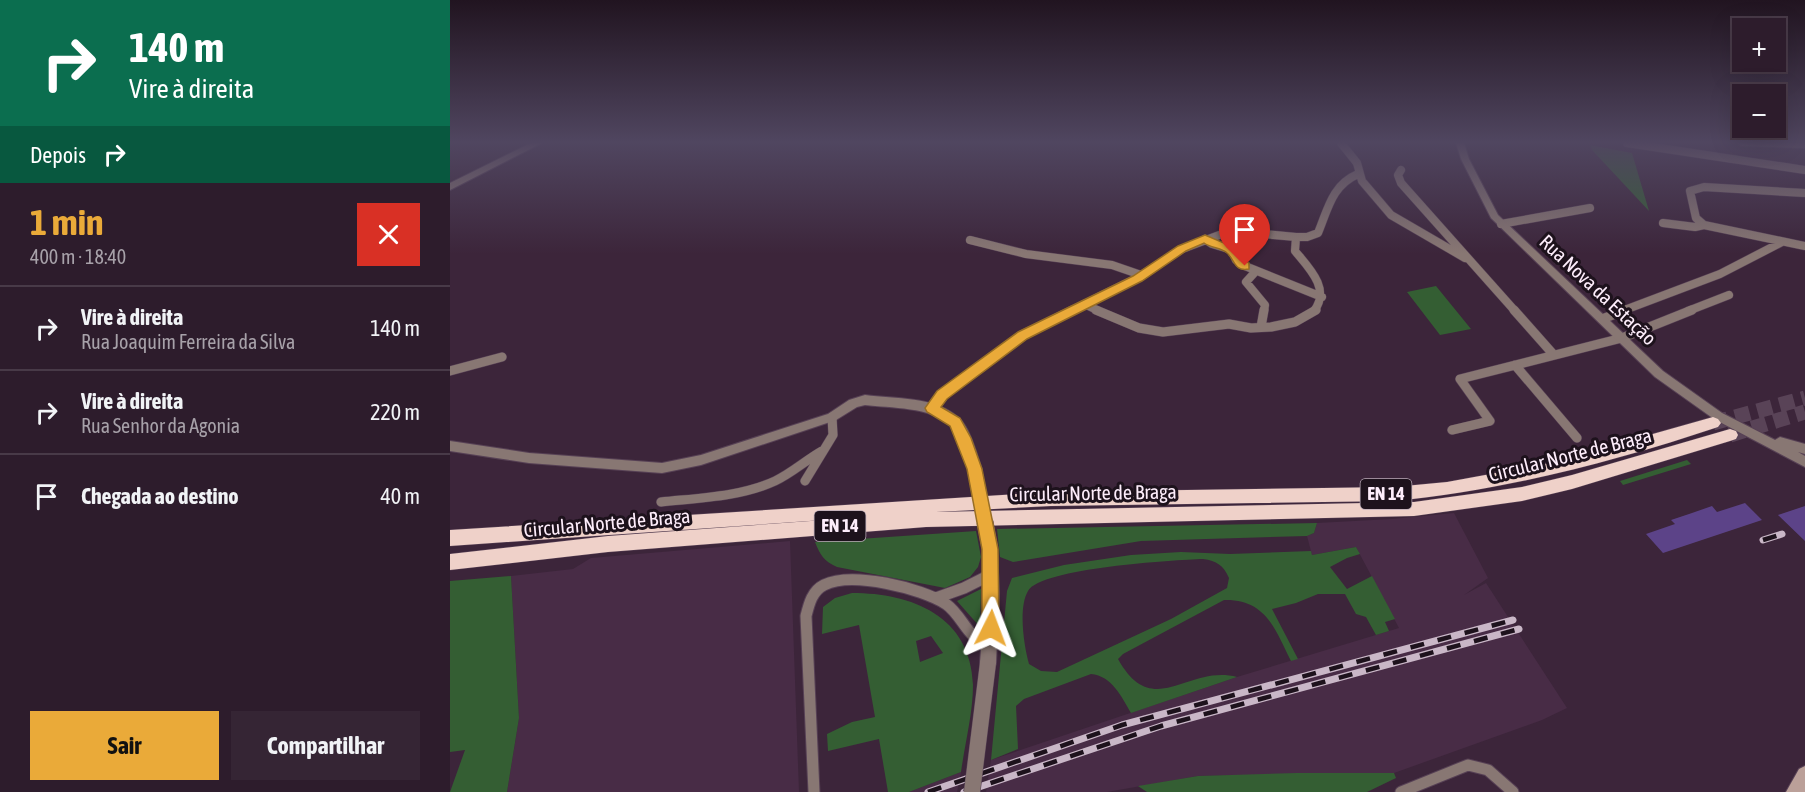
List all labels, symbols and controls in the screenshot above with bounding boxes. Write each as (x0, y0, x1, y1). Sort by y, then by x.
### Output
map controls (1732, 18, 1786, 138)
button: + (1732, 18, 1786, 72)
text: 140 m (129, 23, 224, 71)
icon: right (30, 24, 108, 102)
text: Vire à direita (129, 73, 254, 104)
button: − (1732, 84, 1786, 138)
icon: right (98, 138, 131, 171)
text: Depois (30, 142, 86, 168)
text: 1 min (30, 201, 104, 243)
button: close (357, 203, 420, 266)
pin (1219, 204, 1270, 266)
icon: arrive (1228, 213, 1261, 246)
street label: Rua Nova da Estação (1535, 230, 1661, 350)
text: 400 m · 18:40 (30, 245, 126, 268)
text: Vire à direita (81, 304, 183, 330)
icon: right (30, 312, 63, 345)
text: 140 m (370, 315, 420, 341)
text: Rua Joaquim Ferreira da Silva (81, 330, 295, 353)
text: Vire à direita (81, 388, 183, 414)
icon: right (30, 396, 63, 429)
text: 220 m (370, 399, 420, 425)
text: Rua Senhor da Agonia (81, 414, 240, 437)
street label: Circular Norte de Braga (1486, 423, 1654, 486)
road number: EN 14 (1360, 479, 1412, 509)
icon: arrive (30, 480, 63, 513)
street label: Circular Norte de Braga (1009, 480, 1177, 505)
text: Chegada ao destino (81, 483, 239, 509)
text: 40 m (380, 483, 420, 509)
street label: Circular Norte de Braga (523, 504, 691, 541)
road number: EN 14 (814, 511, 866, 541)
position arrow (959, 596, 1023, 660)
button: Sair (30, 711, 219, 780)
button: Compartilhar (231, 711, 420, 780)

